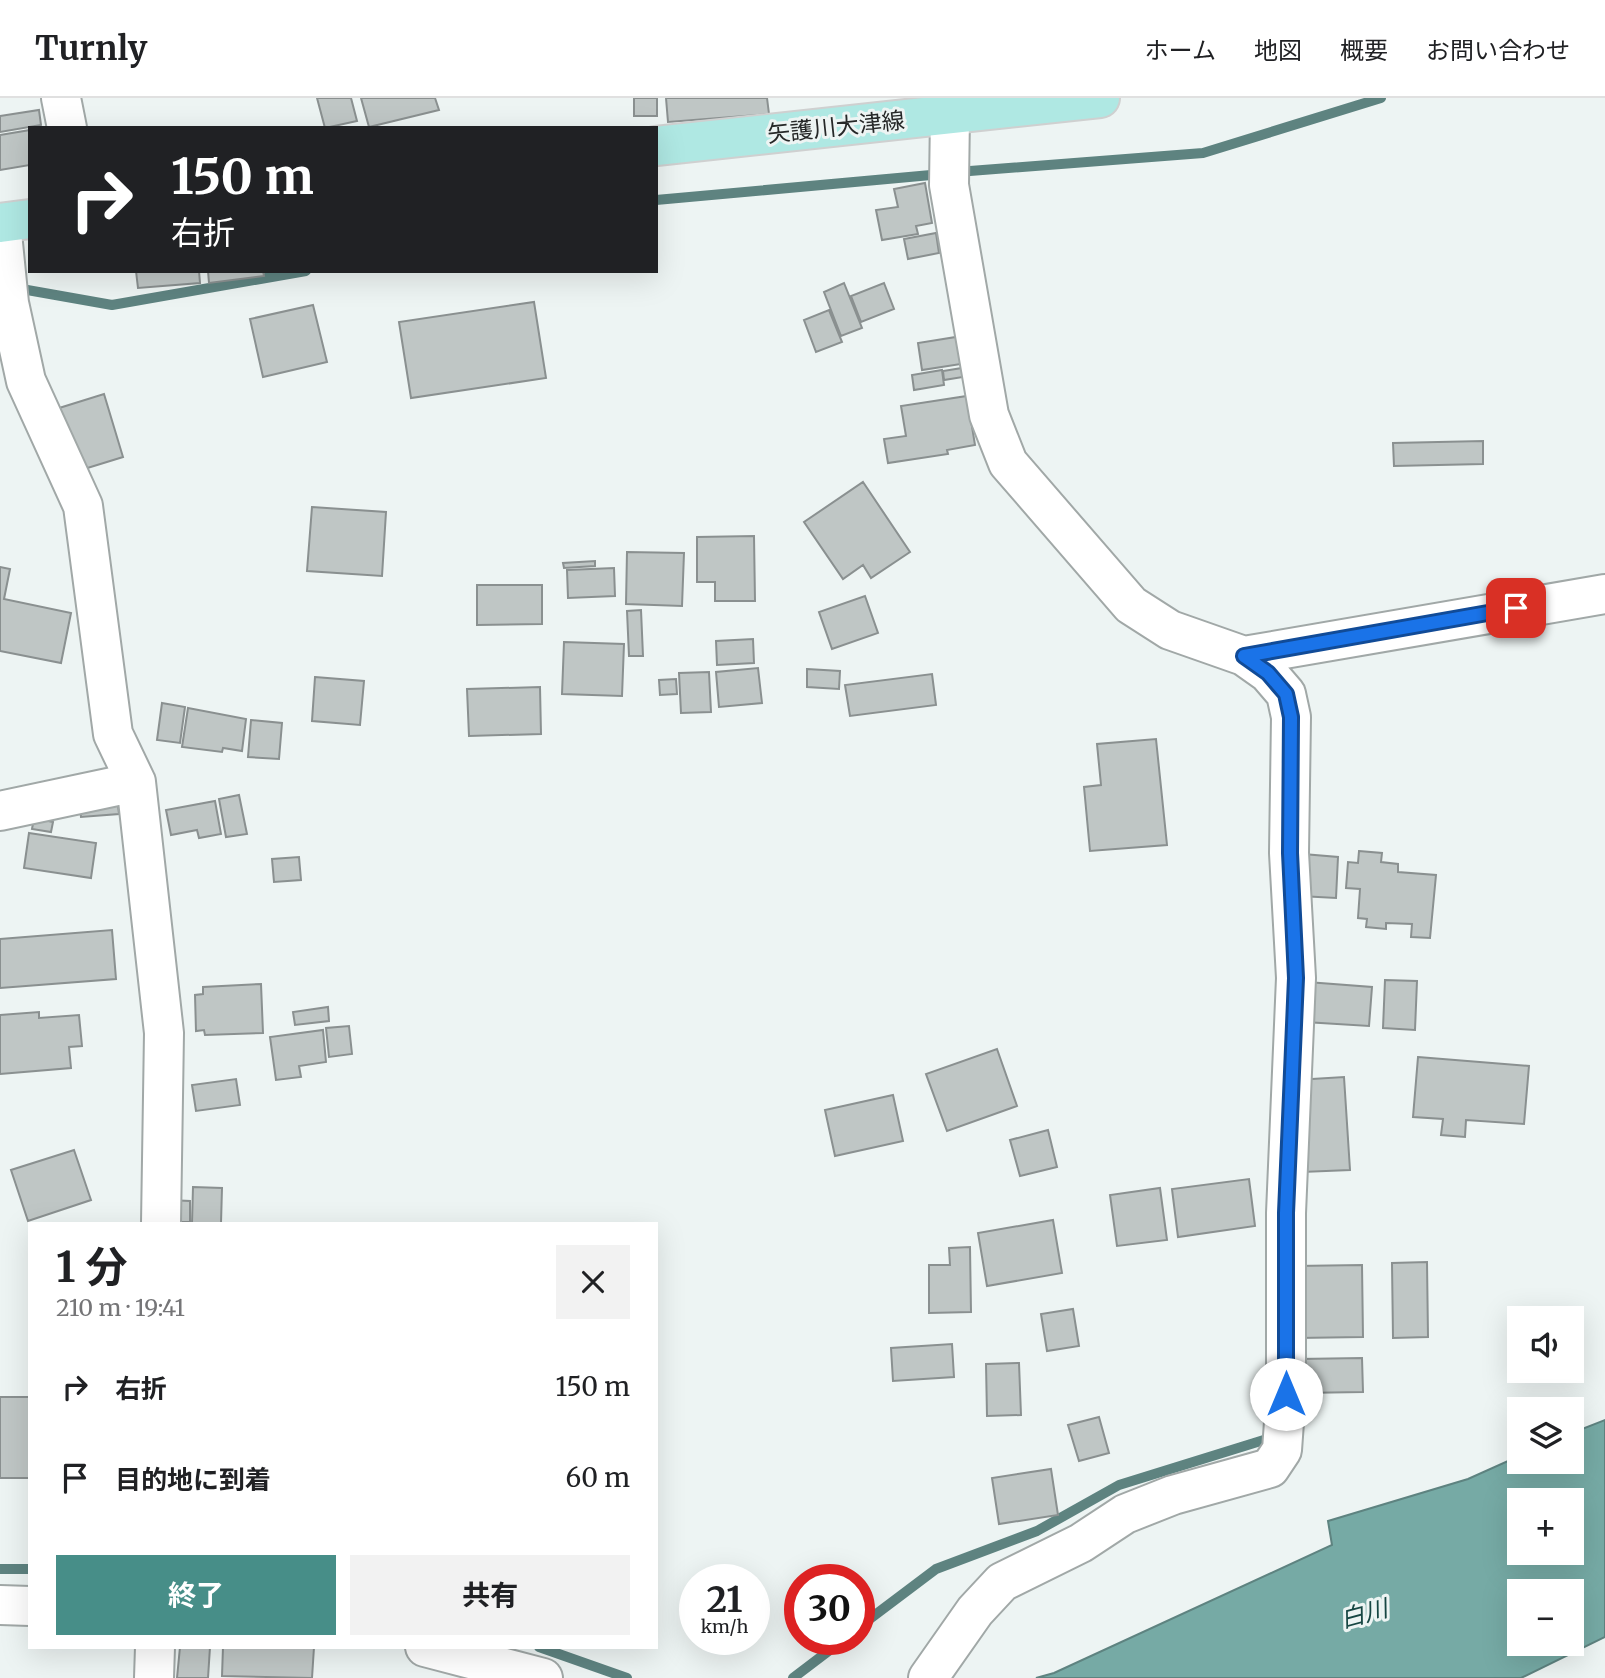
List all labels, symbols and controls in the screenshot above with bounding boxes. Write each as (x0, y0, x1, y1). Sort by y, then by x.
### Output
text: Turnly (35, 28, 147, 69)
text: ホーム (1145, 35, 1216, 66)
text: 地図 (1254, 35, 1302, 66)
text: 概要 (1340, 35, 1388, 66)
text: お問い合わせ (1426, 35, 1570, 66)
street label: 矢護川大津線 (766, 105, 906, 148)
text: 150 m (171, 146, 314, 207)
icon: right (56, 154, 147, 245)
text: 右折 (171, 213, 235, 253)
pin (1486, 578, 1546, 638)
icon: arrive (1497, 589, 1535, 627)
text: 1 分 (56, 1241, 127, 1293)
button: close (556, 1245, 630, 1319)
text: 210 m · 19:41 (56, 1293, 185, 1322)
map controls (1507, 1306, 1584, 1656)
button: sound (1507, 1306, 1584, 1383)
position arrow (1249, 1357, 1323, 1431)
icon: right (56, 1368, 94, 1406)
text: 150 m (556, 1370, 630, 1403)
text: 右折 (115, 1372, 167, 1405)
button: layers (1507, 1397, 1584, 1474)
icon: arrive (56, 1459, 94, 1497)
text: 60 m (566, 1461, 630, 1494)
text: 目的地に到着 (115, 1463, 271, 1496)
button: + (1507, 1488, 1584, 1565)
button: 終了 (56, 1555, 336, 1635)
button: 共有 (350, 1555, 630, 1635)
speed limit sign: 30 (784, 1564, 875, 1655)
text: 21 (707, 1578, 742, 1622)
button: − (1507, 1579, 1584, 1656)
water label: 白川 (1337, 1592, 1394, 1635)
text: km/h (701, 1615, 748, 1638)

